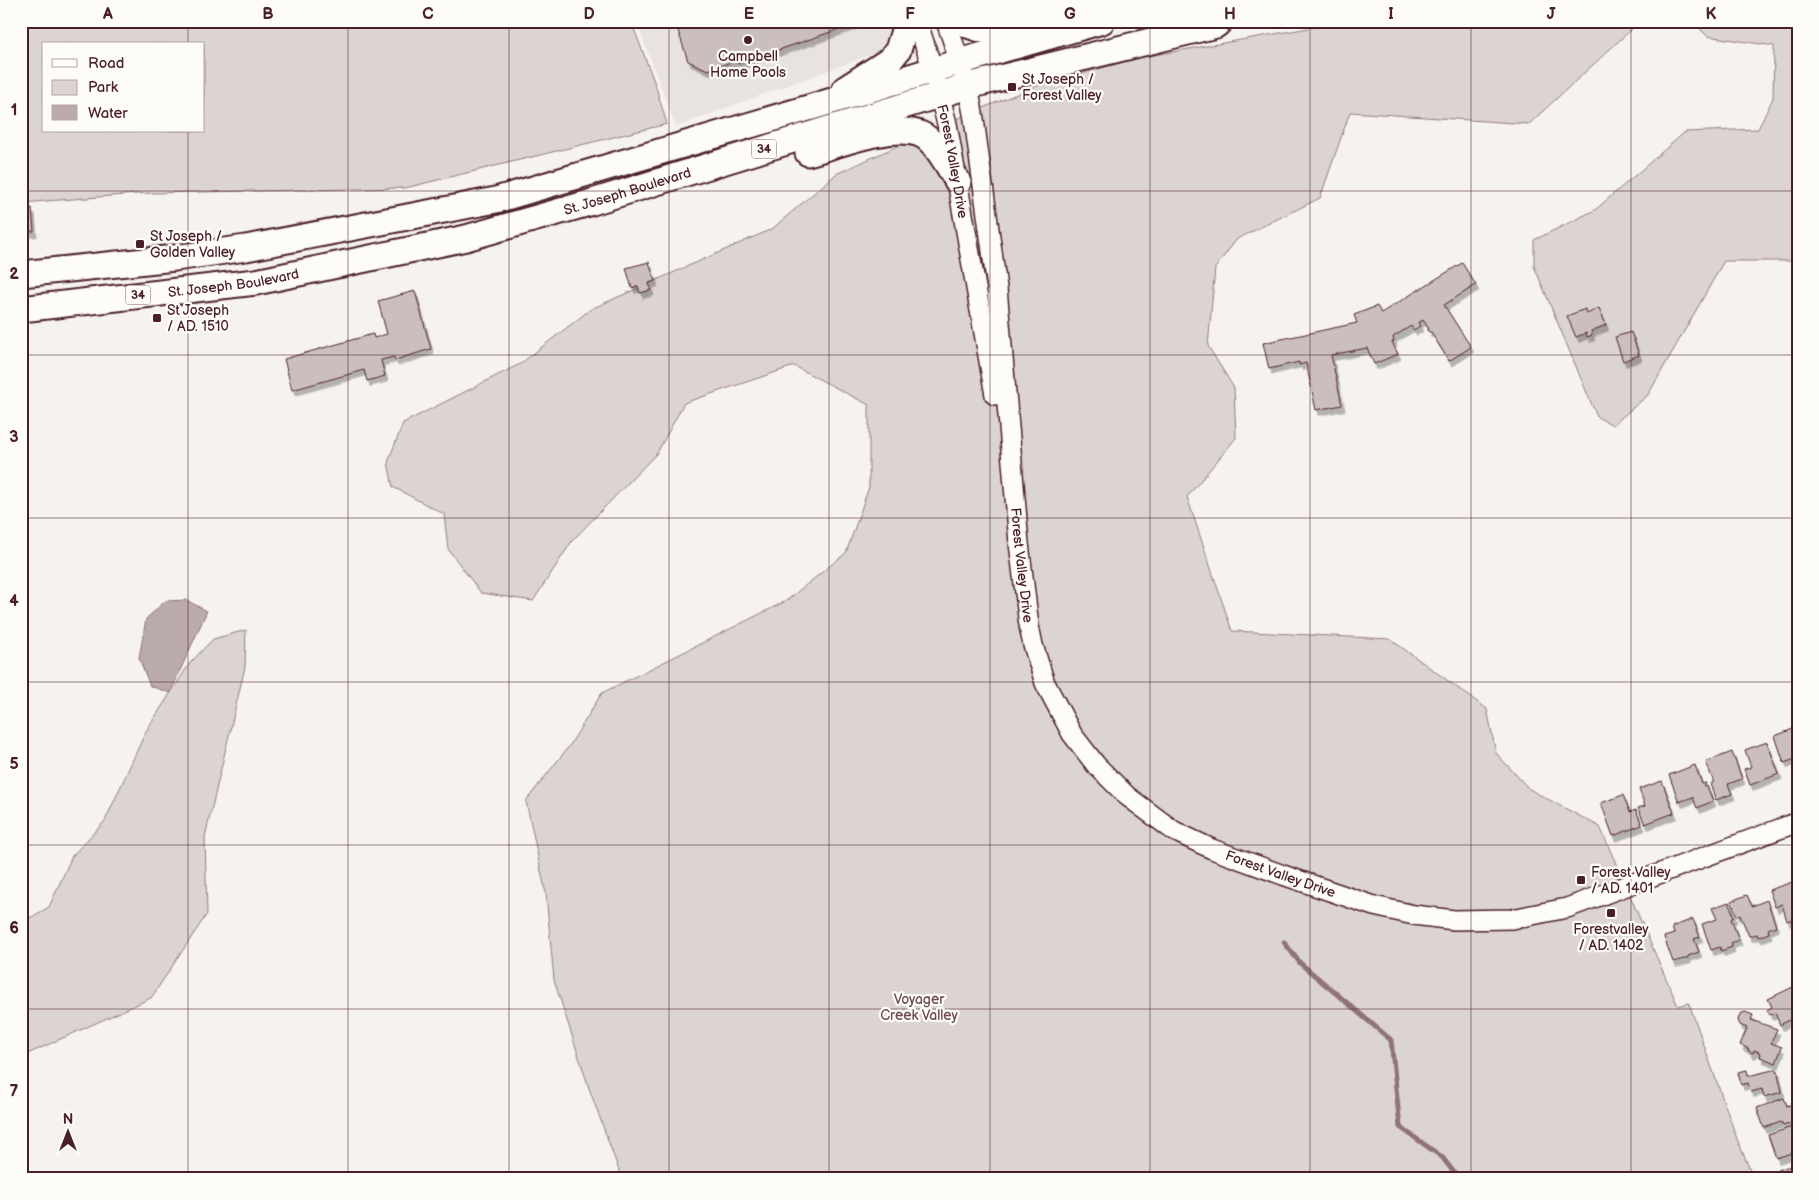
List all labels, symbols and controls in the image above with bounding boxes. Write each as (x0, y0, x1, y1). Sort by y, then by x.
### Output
text: A (102, 5, 113, 24)
text: B (262, 5, 274, 24)
text: C (422, 5, 434, 24)
text: D (583, 5, 595, 24)
text: E (744, 5, 754, 24)
text: F (905, 5, 915, 24)
text: G (1064, 5, 1076, 24)
text: H (1224, 5, 1236, 24)
text: I (1388, 5, 1394, 24)
text: J (1547, 5, 1556, 24)
text: K (1706, 5, 1717, 24)
marker: Campbell Home Pools (742, 34, 754, 46)
legend (42, 42, 205, 132)
place label: Campbell Home Pools (710, 48, 786, 81)
text: Road (88, 54, 124, 73)
place label: St Joseph / Forest Valley (1022, 71, 1102, 104)
text: Park (88, 78, 119, 97)
marker: St Joseph / Forest Valley (1006, 81, 1018, 93)
text: 1 (11, 101, 17, 120)
street label: Forest Valley Drive (933, 103, 972, 220)
text: Water (88, 104, 128, 123)
road number: 34 (752, 140, 776, 158)
street label: St. Joseph Boulevard (562, 164, 693, 219)
place label: St Joseph / Golden Valley (150, 228, 236, 261)
marker: St Joseph / Golden Valley (134, 238, 146, 250)
text: 2 (9, 265, 19, 284)
street label: St. Joseph Boulevard (167, 265, 301, 301)
road number: 34 (126, 286, 150, 304)
place label: St Joseph / AD. 1510 (167, 302, 229, 335)
marker: St Joseph / AD. 1510 (151, 312, 163, 324)
text: 3 (9, 428, 19, 447)
street label: Forest Valley Drive (1007, 507, 1037, 624)
text: 4 (9, 592, 19, 611)
text: 5 (9, 755, 19, 774)
street label: Forest Valley Drive (1223, 847, 1338, 901)
place label: Forest Valley / AD. 1401 (1591, 864, 1671, 897)
marker: Forest Valley / AD. 1401 (1575, 874, 1587, 886)
marker: Forestvalley / AD. 1402 (1605, 907, 1617, 919)
text: 6 (9, 919, 19, 938)
place label: Forestvalley / AD. 1402 (1573, 921, 1649, 954)
park label: Voyager Creek Valley (880, 991, 959, 1024)
text: 7 (10, 1082, 19, 1101)
north arrow (42, 1108, 92, 1158)
text: N (63, 1111, 73, 1128)

